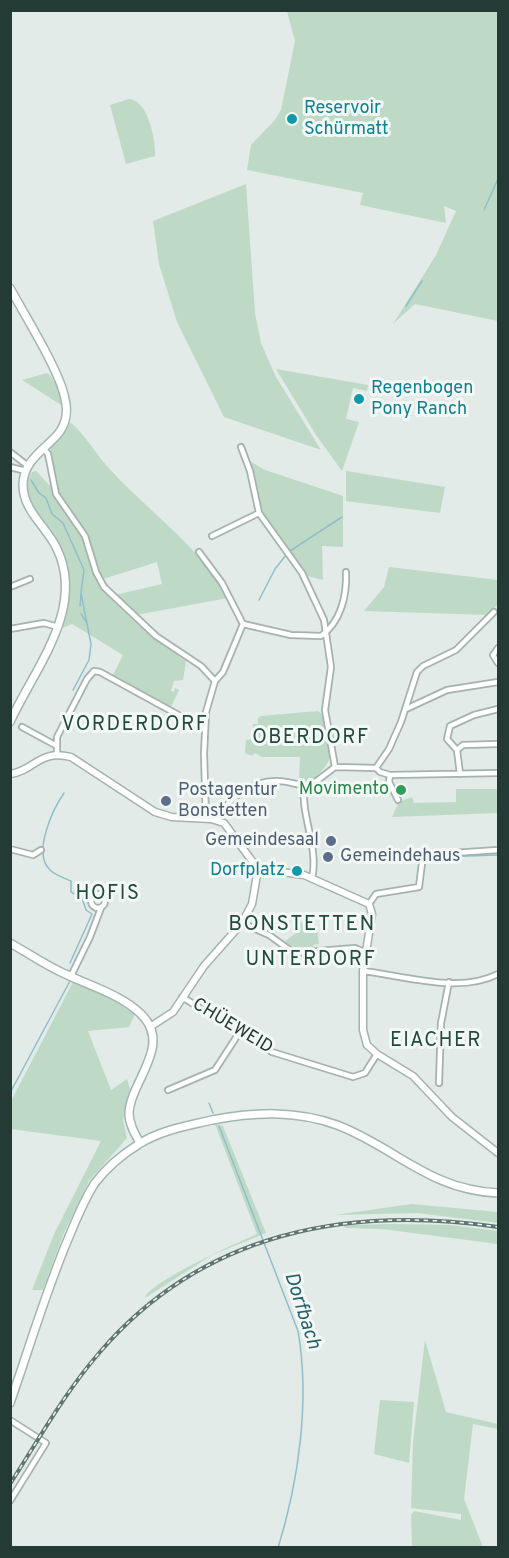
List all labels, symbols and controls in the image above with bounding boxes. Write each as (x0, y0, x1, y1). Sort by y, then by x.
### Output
place label: Reservoir Schürmatt (304, 98, 389, 140)
marker: Reservoir Schürmatt (285, 112, 299, 126)
place label: Regenbogen Pony Ranch (371, 378, 473, 420)
marker: Regenbogen Pony Ranch (352, 392, 366, 406)
district label: VORDERDORF (62, 714, 208, 738)
district label: OBERDORF (252, 727, 370, 751)
place label: Movimento (299, 779, 389, 801)
place label: Postagentur Bonstetten (178, 780, 277, 822)
marker: Movimento (394, 783, 408, 797)
marker: Postagentur Bonstetten (159, 794, 173, 808)
place label: Gemeindesaal (205, 830, 319, 852)
marker: Gemeindesaal (324, 834, 338, 848)
place label: Gemeindehaus (340, 846, 460, 868)
marker: Gemeindehaus (321, 850, 335, 864)
place label: Dorfplatz (210, 860, 285, 882)
marker: Dorfplatz (290, 864, 304, 878)
district label: HOFIS (76, 883, 140, 907)
district label: BONSTETTEN (228, 913, 376, 939)
district label: UNTERDORF (246, 949, 376, 973)
street label: CHÜEWEID (188, 995, 276, 1059)
district label: EIACHER (390, 1030, 482, 1054)
water label: Dorfbach (277, 1270, 325, 1352)

